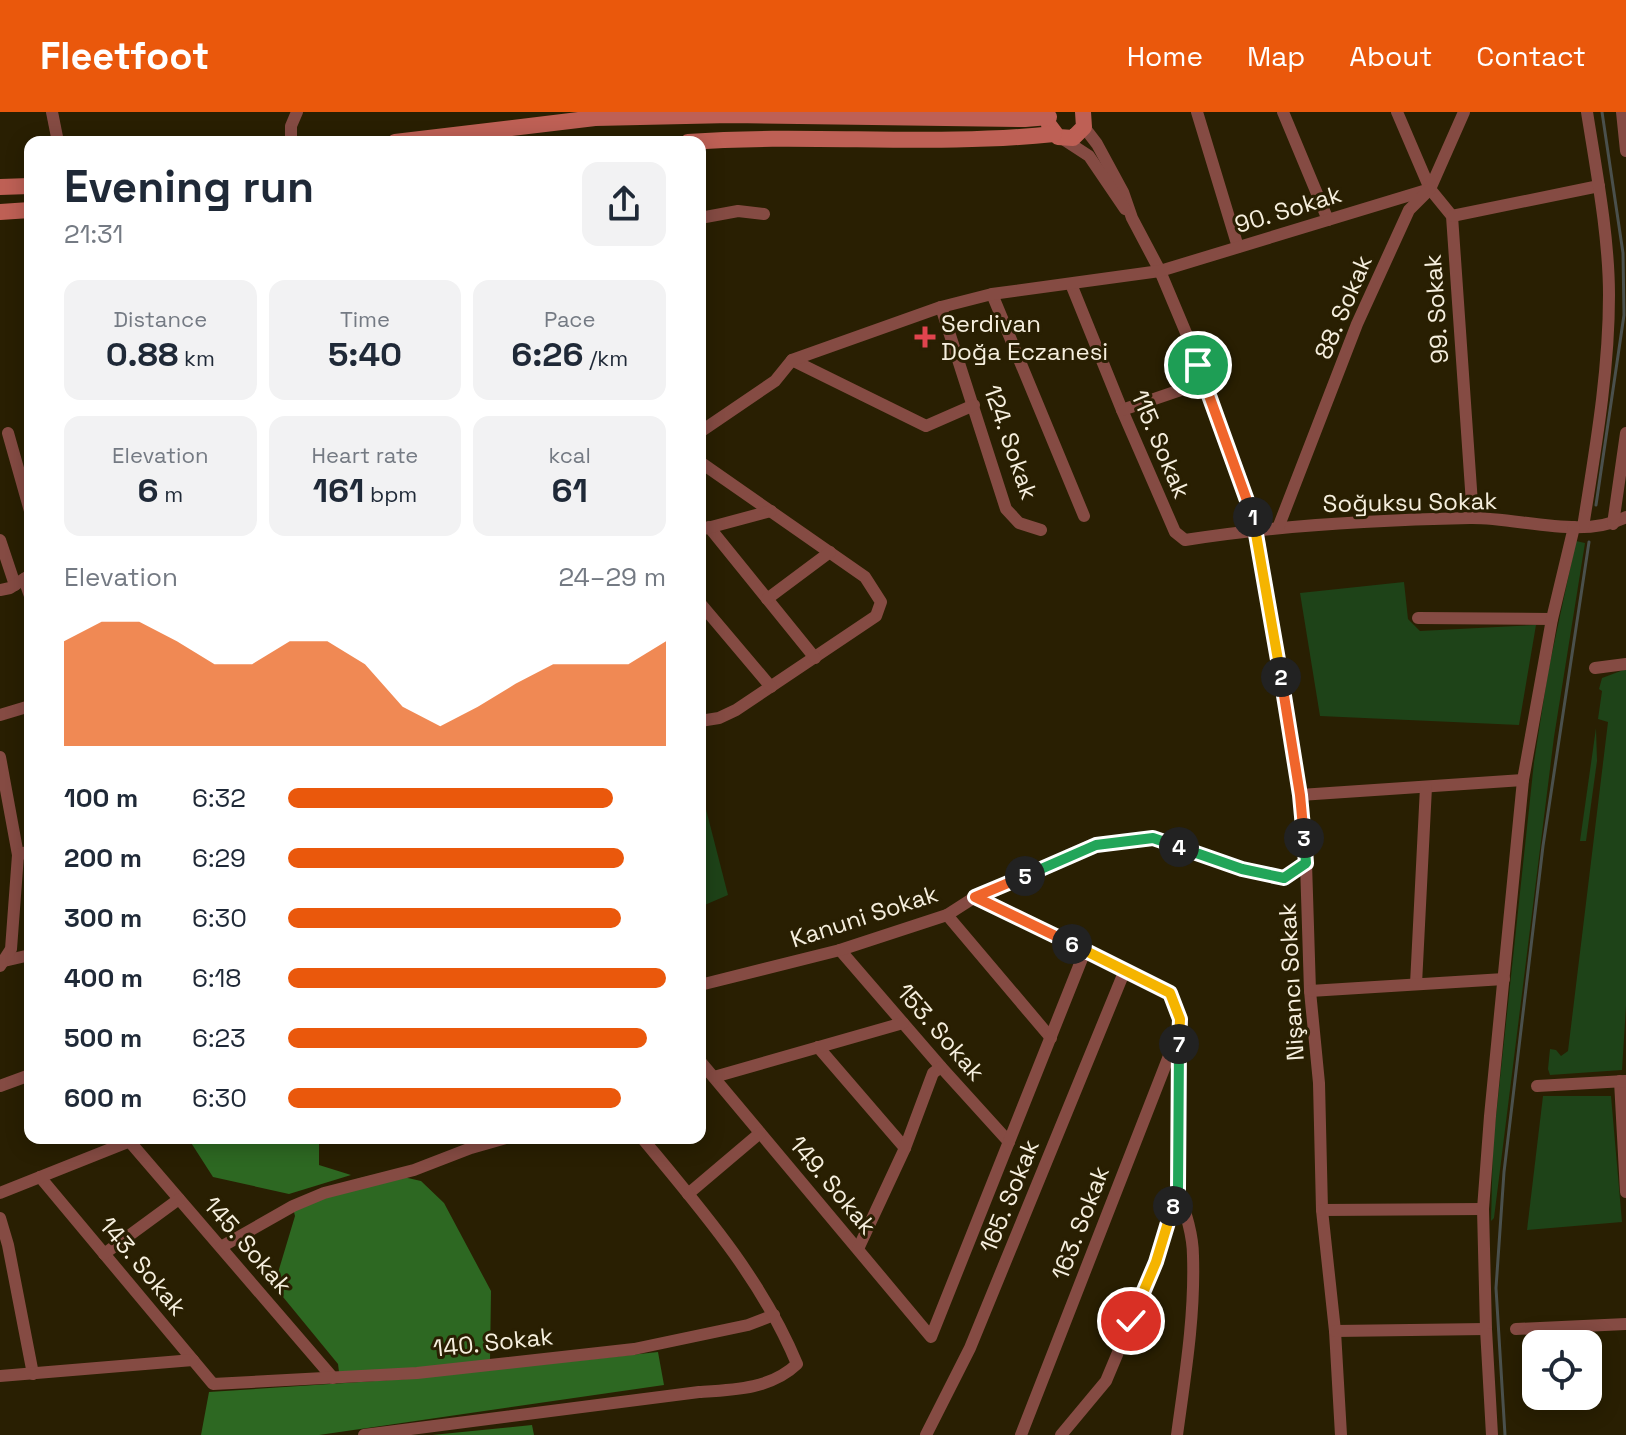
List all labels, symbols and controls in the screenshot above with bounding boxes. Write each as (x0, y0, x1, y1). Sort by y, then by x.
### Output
text: Fleetfoot (40, 32, 209, 80)
text: Home (1127, 38, 1203, 74)
text: Map (1247, 38, 1305, 74)
text: About (1349, 38, 1432, 74)
text: Contact (1476, 38, 1586, 74)
text: Evening run (64, 159, 314, 215)
button: share (582, 162, 666, 246)
street label: 90. Sokak (1231, 178, 1345, 240)
text: 21:31 (64, 217, 123, 251)
street label: 88. Sokak (1307, 250, 1379, 364)
street label: 99. Sokak (1417, 253, 1455, 365)
text: Distance (113, 305, 207, 333)
text: Time (340, 305, 390, 333)
text: Pace (544, 305, 595, 333)
place label: Serdivan Doğa Eczanesi (941, 308, 1108, 367)
marker: Serdivan Doğa Eczanesi (916, 328, 934, 346)
pin (1164, 331, 1232, 399)
text: 0.88 (106, 333, 178, 376)
text: 5:40 (328, 333, 402, 376)
text: 6:26 (511, 333, 584, 376)
icon: arrive (1176, 343, 1220, 387)
text: km (178, 344, 215, 372)
text: /km (584, 344, 628, 372)
street label: 124. Sokak (977, 381, 1045, 503)
street label: 115. Sokak (1124, 385, 1198, 503)
text: Elevation (112, 441, 209, 469)
text: Heart rate (312, 441, 418, 469)
text: kcal (548, 441, 591, 469)
text: 6 (138, 469, 159, 512)
text: 161 (313, 469, 364, 512)
text: 61 (552, 469, 588, 512)
text: m (159, 480, 183, 508)
text: bpm (364, 480, 417, 508)
street label: Soğuksu Sokak (1322, 485, 1498, 519)
pin: 1 (1233, 497, 1273, 537)
text: 1 (1248, 503, 1258, 531)
text: Elevation (64, 560, 178, 594)
text: 24–29 m (558, 560, 666, 594)
pin: 2 (1261, 657, 1301, 697)
text: 2 (1274, 663, 1288, 691)
text: 100 m (64, 781, 138, 815)
text: 6:32 (192, 781, 246, 815)
pin: 3 (1284, 818, 1324, 858)
text: 3 (1297, 824, 1311, 852)
pin: 4 (1159, 827, 1199, 867)
text: 4 (1172, 833, 1186, 861)
text: 200 m (64, 841, 142, 875)
text: 6:29 (192, 841, 246, 875)
pin: 5 (1005, 856, 1045, 896)
text: 5 (1018, 862, 1032, 890)
street label: Kanuni Sokak (786, 878, 942, 954)
text: 300 m (64, 901, 142, 935)
text: 6:30 (192, 901, 247, 935)
street label: Nişancı Sokak (1271, 902, 1311, 1062)
pin: 6 (1052, 924, 1092, 964)
text: 6 (1065, 930, 1079, 958)
text: 400 m (64, 961, 143, 995)
text: 6:18 (192, 961, 242, 995)
street label: 153. Sokak (890, 977, 992, 1087)
text: 500 m (64, 1021, 142, 1055)
text: 6:23 (192, 1021, 246, 1055)
pin: 7 (1159, 1024, 1199, 1064)
text: 7 (1173, 1030, 1185, 1058)
text: 600 m (64, 1081, 143, 1115)
text: 6:30 (192, 1081, 247, 1115)
street label: 149. Sokak (783, 1129, 883, 1241)
street label: 165. Sokak (972, 1135, 1046, 1257)
street label: 163. Sokak (1044, 1162, 1116, 1284)
pin: 8 (1153, 1186, 1193, 1226)
street label: 145. Sokak (197, 1190, 299, 1300)
text: 8 (1166, 1192, 1180, 1220)
street label: 143. Sokak (93, 1210, 193, 1322)
pin (1097, 1287, 1165, 1355)
icon: check (1109, 1299, 1153, 1343)
street label: 140. Sokak (432, 1320, 555, 1364)
map controls (1522, 1330, 1602, 1410)
button: locate (1522, 1330, 1602, 1410)

